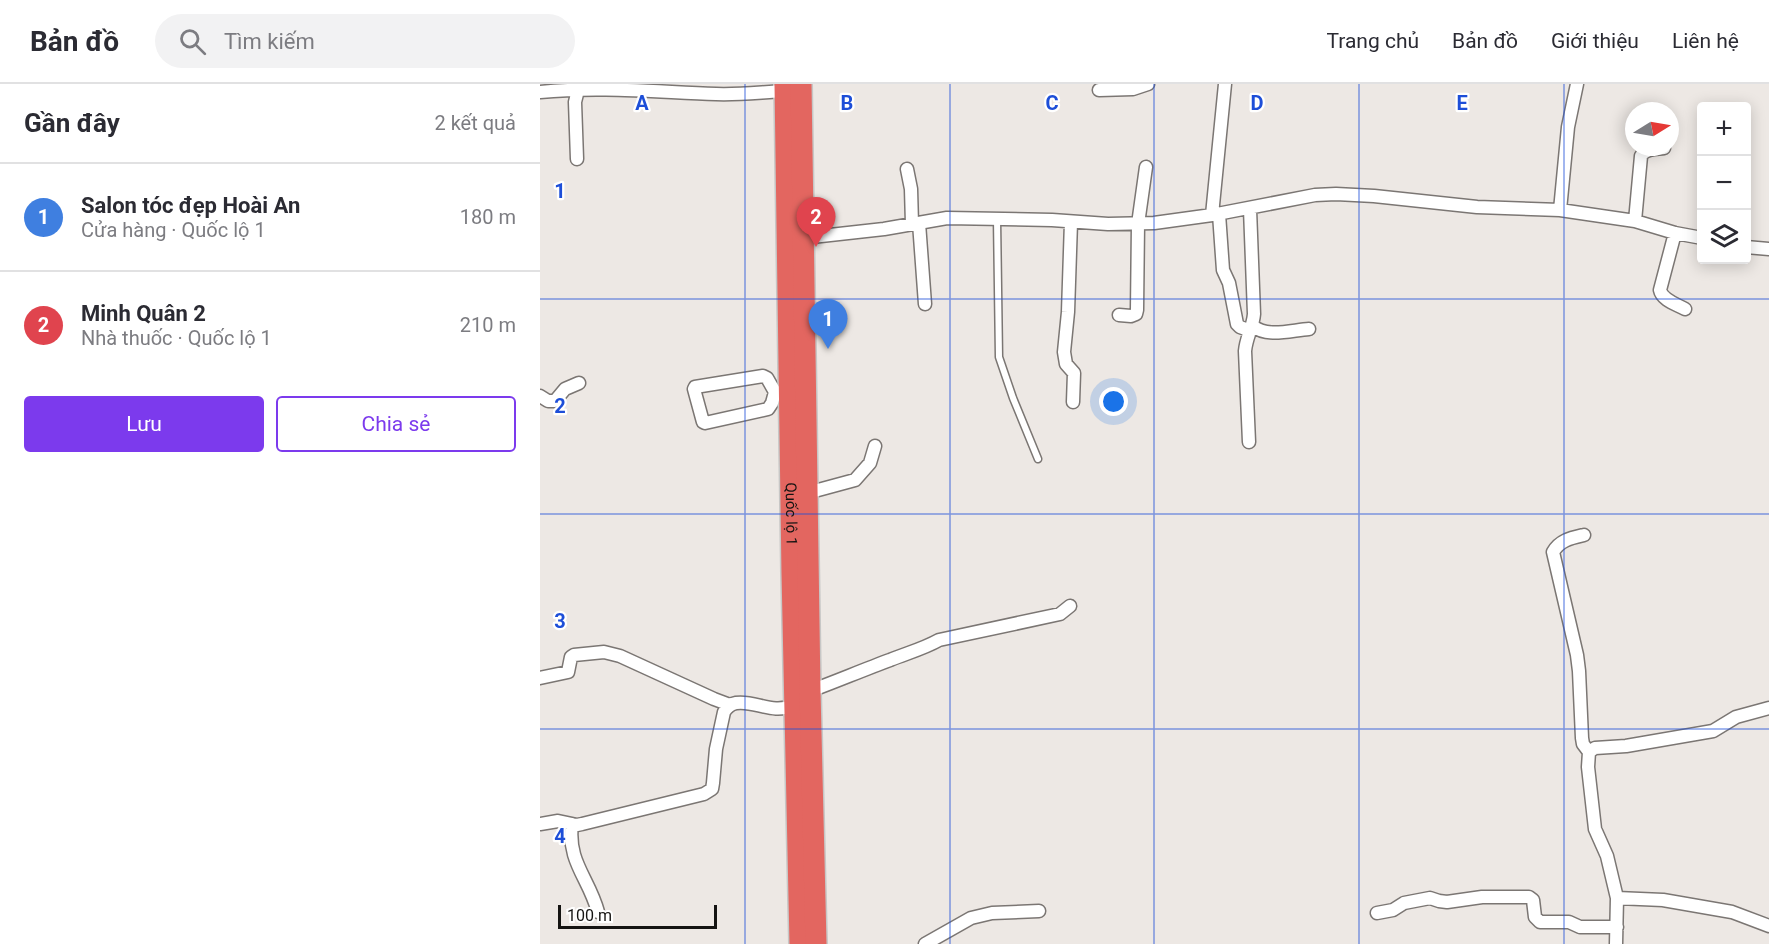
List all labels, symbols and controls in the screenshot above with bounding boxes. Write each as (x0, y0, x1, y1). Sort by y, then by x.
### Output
search box (155, 14, 575, 68)
text: Bản đồ (30, 25, 119, 58)
icon: search (176, 25, 209, 58)
text: Tìm kiếm (224, 29, 315, 54)
text: Trang chủ (1326, 29, 1419, 53)
text: Bản đồ (1452, 29, 1518, 53)
text: Giới thiệu (1551, 29, 1639, 53)
text: Liên hệ (1672, 29, 1739, 53)
text: A (635, 91, 649, 115)
text: B (841, 91, 853, 115)
text: C (1045, 91, 1059, 115)
text: D (1251, 91, 1264, 115)
text: E (1456, 91, 1468, 115)
north arrow (1625, 102, 1679, 156)
map controls (1697, 102, 1751, 264)
button: + (1697, 102, 1751, 156)
text: Gần đây (24, 108, 120, 138)
text: 2 kết quả (434, 111, 516, 135)
button: − (1697, 156, 1751, 210)
text: 1 (554, 179, 566, 203)
text: Salon tóc đẹp Hoài An (81, 193, 300, 218)
pin: 2 (796, 198, 836, 247)
text: 1 (38, 205, 49, 229)
text: 180 m (460, 205, 516, 229)
button: layers (1697, 210, 1751, 264)
text: Cửa hàng · Quốc lộ 1 (81, 218, 266, 242)
pin: 1 (808, 300, 848, 349)
text: Minh Quân 2 (81, 301, 206, 326)
text: 2 (38, 313, 49, 337)
text: 210 m (460, 313, 516, 337)
text: Nhà thuốc · Quốc lộ 1 (81, 326, 272, 350)
your location (1099, 387, 1128, 416)
text: 2 (554, 394, 566, 418)
button: Lưu (24, 396, 264, 452)
button: Chia sẻ (276, 396, 516, 452)
street label: Quốc lộ 1 (782, 482, 801, 546)
text: 3 (554, 609, 566, 633)
text: 4 (554, 824, 566, 848)
scale bar (558, 902, 717, 930)
text: 100 m (567, 906, 612, 925)

